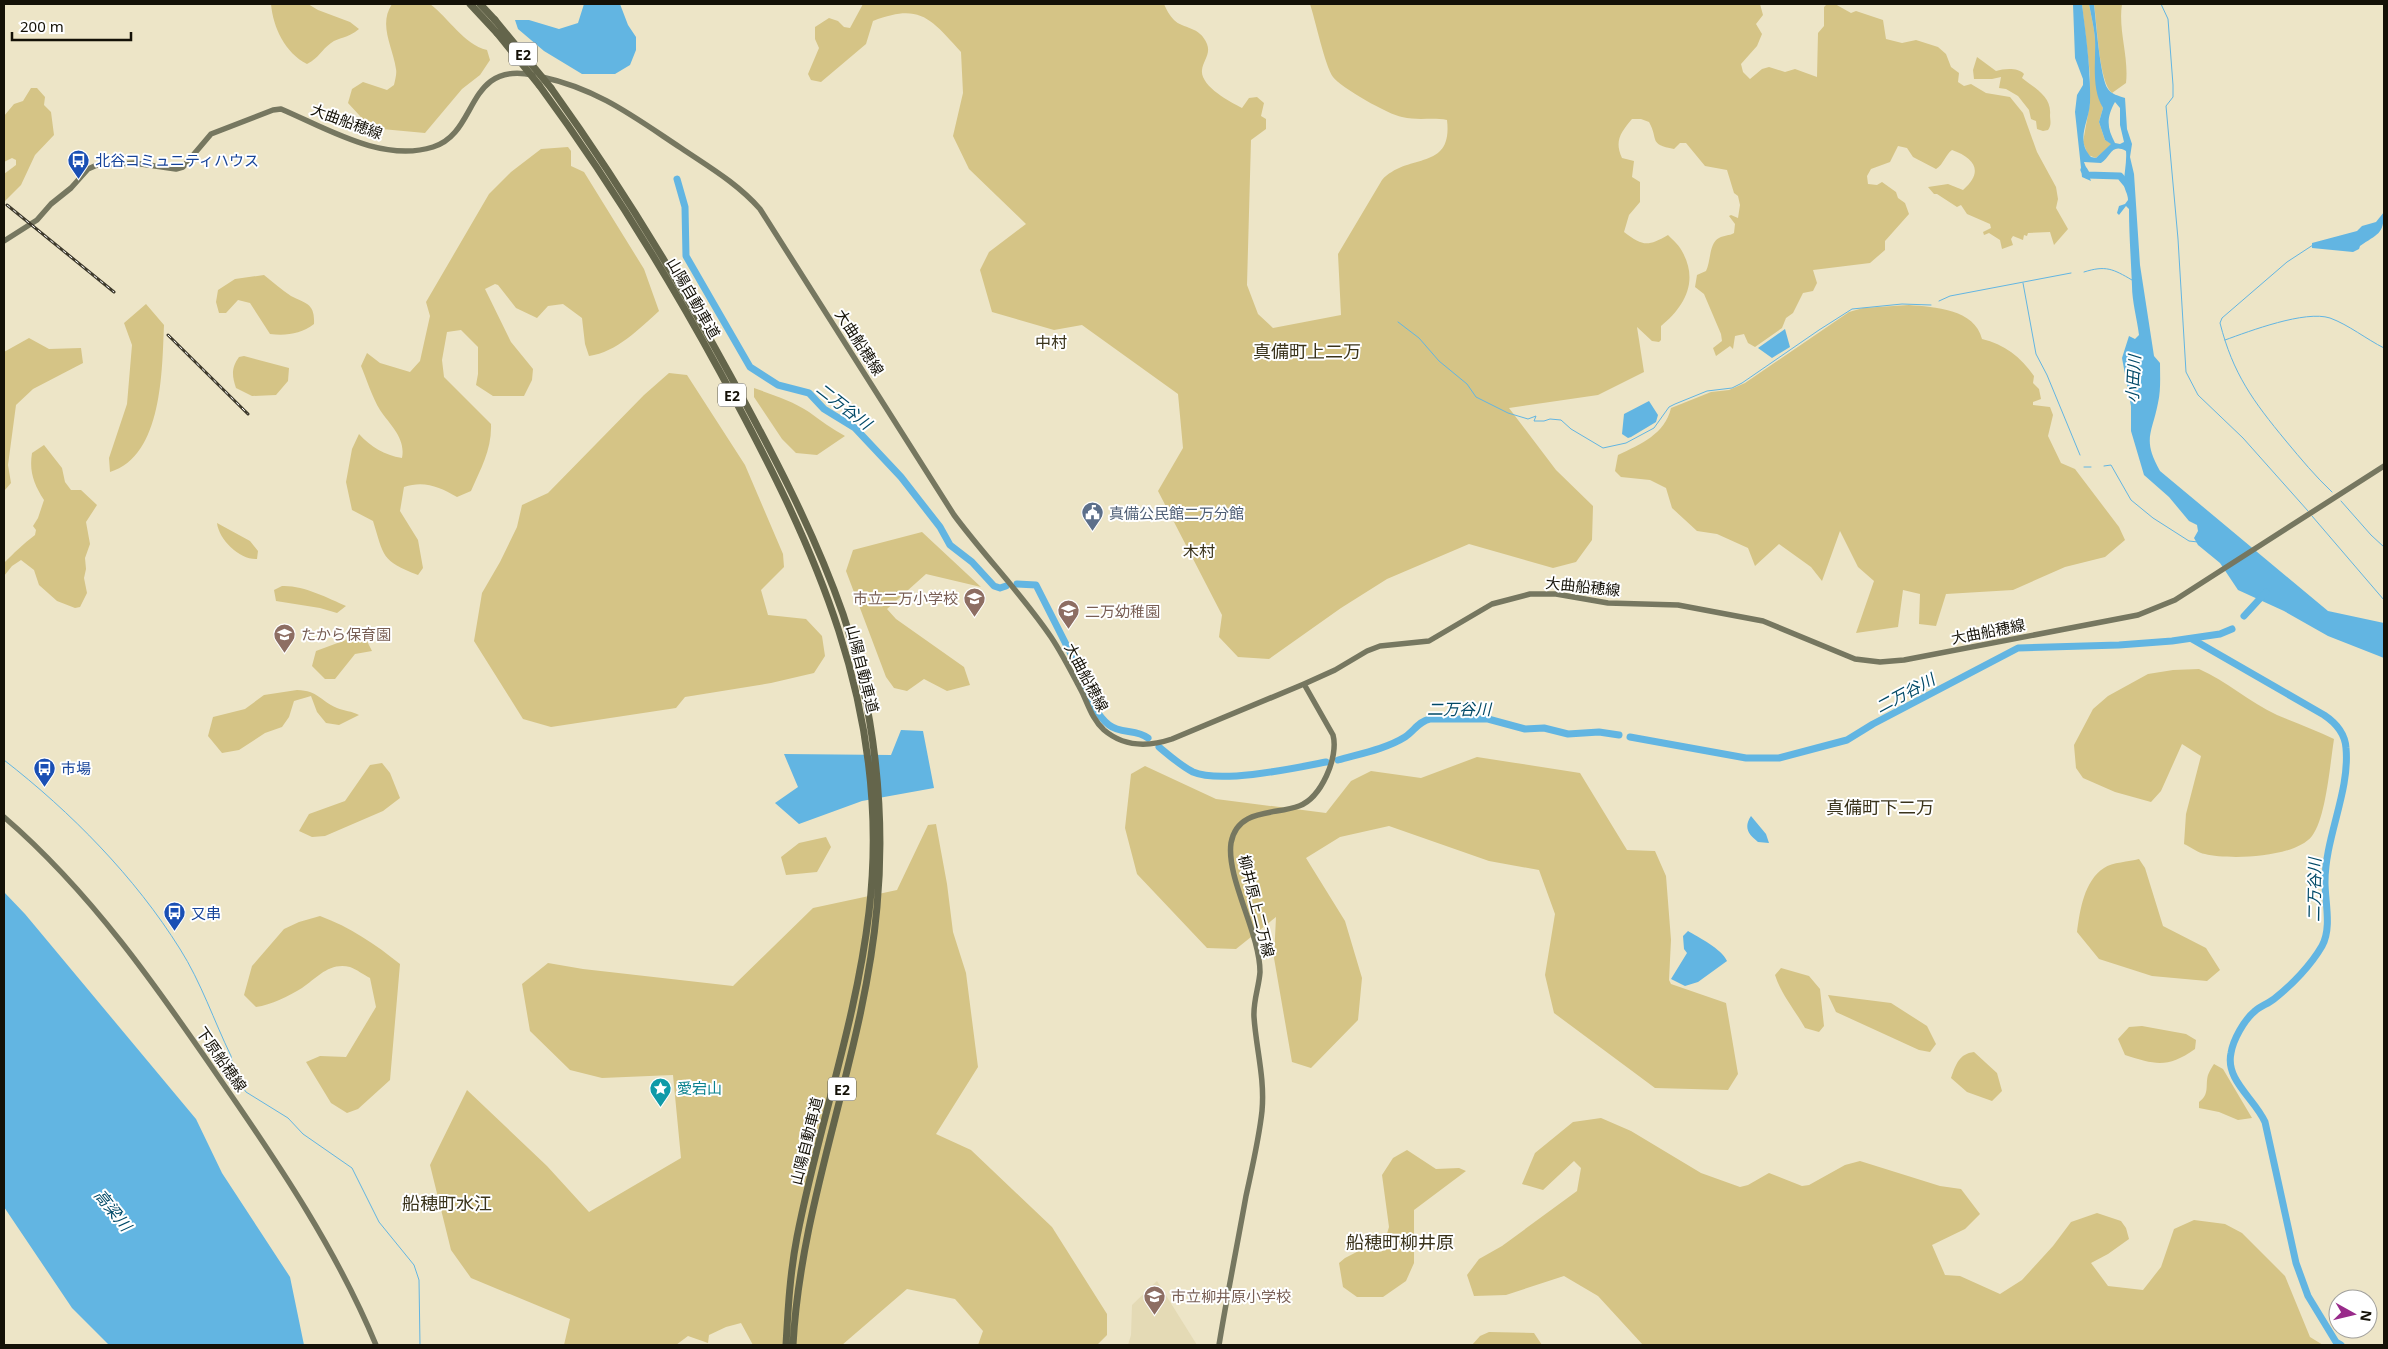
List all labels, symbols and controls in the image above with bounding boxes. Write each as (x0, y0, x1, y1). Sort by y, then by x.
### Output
scale bar (12, 10, 131, 42)
text: 200 m (20, 16, 64, 36)
road number: E2 (509, 42, 537, 66)
street label: 大曲船穂線 (308, 99, 386, 143)
bus stop icon: 北谷コミュニティハウス (67, 148, 91, 179)
place label: 北谷コミュニティハウス (95, 150, 259, 170)
street label: 山陽自動車道 (663, 254, 725, 342)
street label: 大曲船穂線 (831, 305, 889, 379)
district label: 中村 (1035, 331, 1067, 353)
district label: 真備町上二万 (1253, 339, 1361, 363)
water label: 小田川 (2121, 352, 2145, 404)
water label: 二万谷川 (812, 378, 878, 436)
road number: E2 (718, 384, 746, 406)
public building icon: 真備公民館二万分館 (1081, 501, 1105, 532)
place label: 真備公民館二万分館 (1109, 503, 1244, 523)
district label: 木村 (1183, 540, 1215, 562)
street label: 大曲船穂線 (1545, 572, 1621, 600)
school or university icon: 市立二万小学校 (962, 586, 986, 617)
place label: 市立二万小学校 (853, 588, 958, 608)
school or university icon: 二万幼稚園 (1057, 599, 1081, 630)
place label: 二万幼稚園 (1085, 601, 1160, 621)
street label: 大曲船穂線 (1949, 614, 2027, 648)
school or university icon: たから保育園 (273, 622, 297, 653)
street label: 山陽自動車道 (842, 623, 884, 715)
place label: たから保育園 (301, 624, 391, 644)
street label: 大曲船穂線 (1061, 639, 1113, 715)
water label: 二万谷川 (1872, 667, 1940, 718)
water label: 二万谷川 (1427, 698, 1493, 720)
bus stop icon: 市場 (33, 756, 57, 787)
place label: 市場 (61, 758, 91, 778)
district label: 真備町下二万 (1826, 795, 1934, 819)
street label: 柳井原上二万線 (1235, 853, 1279, 959)
water label: 二万谷川 (2302, 856, 2326, 922)
bus stop icon: 又串 (163, 901, 187, 932)
place label: 又串 (191, 903, 221, 923)
street label: 下原船穂線 (192, 1023, 252, 1095)
place icon: 愛宕山 (649, 1076, 673, 1107)
place label: 愛宕山 (677, 1078, 722, 1098)
road number: E2 (828, 1078, 856, 1100)
street label: 山陽自動車道 (785, 1095, 827, 1187)
water label: 高梁川 (89, 1184, 138, 1237)
district label: 船穂町水江 (402, 1191, 492, 1215)
district label: 船穂町柳井原 (1346, 1230, 1454, 1254)
school or university icon: 市立柳井原小学校 (1143, 1284, 1167, 1315)
place label: 市立柳井原小学校 (1171, 1286, 1291, 1306)
north arrow (2328, 1289, 2378, 1339)
text: N (2356, 1309, 2377, 1323)

